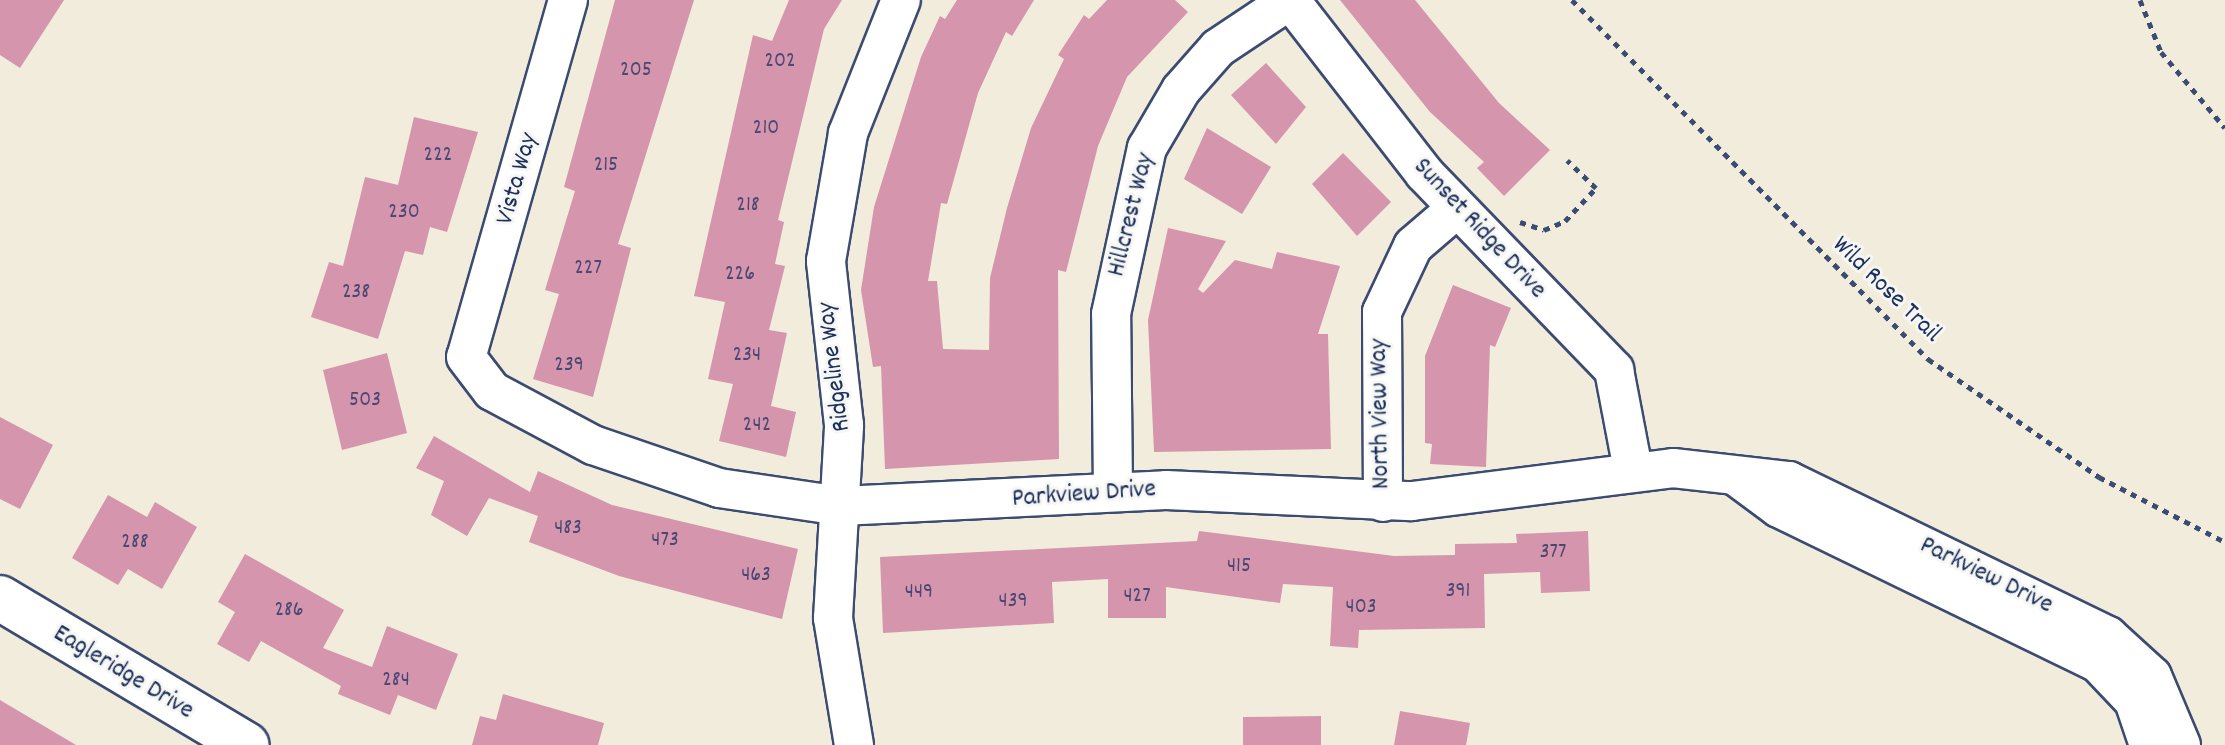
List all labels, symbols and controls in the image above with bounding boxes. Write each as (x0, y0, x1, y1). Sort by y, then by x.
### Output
house number: 202 (764, 49, 796, 75)
house number: 205 (620, 58, 652, 84)
house number: 210 (753, 116, 779, 142)
street label: Vista Way (490, 130, 546, 228)
house number: 222 (424, 143, 452, 169)
street label: Hillcrest Way (1102, 150, 1162, 280)
street label: Sunset Ridge Drive (1406, 152, 1552, 306)
house number: 215 (594, 153, 618, 179)
house number: 218 (736, 193, 760, 219)
house number: 230 (388, 200, 420, 226)
street label: Wild Rose Trail (1825, 230, 1947, 350)
house number: 227 (574, 256, 602, 282)
house number: 226 (725, 262, 755, 288)
house number: 238 (342, 280, 370, 306)
street label: Ridgeline Way (812, 300, 858, 434)
street label: North View Way (1364, 338, 1398, 490)
house number: 234 (733, 343, 761, 369)
house number: 239 (554, 353, 584, 379)
house number: 503 (349, 388, 381, 414)
house number: 242 (743, 413, 771, 439)
street label: Parkview Drive (1011, 474, 1157, 516)
house number: 483 (554, 516, 582, 542)
house number: 473 (651, 528, 679, 554)
house number: 288 (121, 530, 149, 556)
street label: Parkview Drive (1914, 530, 2058, 622)
house number: 377 (1540, 540, 1566, 566)
house number: 415 (1227, 554, 1251, 580)
house number: 463 (741, 563, 771, 589)
house number: 391 (1446, 579, 1470, 605)
house number: 449 (905, 580, 933, 606)
house number: 427 (1123, 584, 1151, 610)
house number: 439 (999, 589, 1027, 615)
house number: 403 (1346, 595, 1376, 621)
house number: 286 (274, 598, 304, 624)
street label: Eagleridge Drive (47, 619, 199, 727)
house number: 284 (382, 668, 410, 694)

